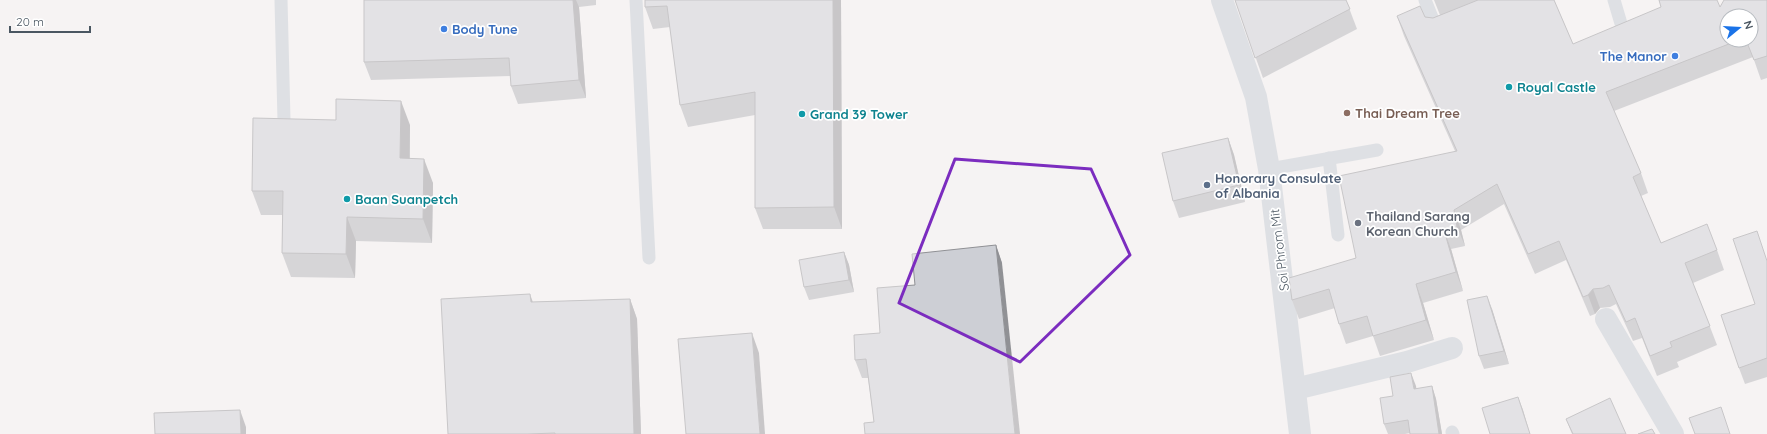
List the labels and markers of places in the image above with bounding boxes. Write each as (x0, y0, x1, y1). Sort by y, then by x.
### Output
place label: Body Tune (452, 21, 518, 37)
marker: Body Tune (439, 24, 449, 34)
place label: The Manor (1600, 48, 1667, 64)
marker: The Manor (1670, 51, 1680, 61)
place label: Royal Castle (1517, 79, 1596, 95)
marker: Royal Castle (1504, 82, 1514, 92)
place label: Thai Dream Tree (1355, 105, 1460, 121)
place label: Grand 39 Tower (810, 106, 909, 122)
marker: Thai Dream Tree (1342, 108, 1352, 118)
marker: Grand 39 Tower (797, 109, 807, 119)
place label: Honorary Consulate of Albania (1215, 170, 1342, 201)
marker: Honorary Consulate of Albania (1202, 180, 1212, 190)
place label: Baan Suanpetch (355, 191, 458, 207)
marker: Baan Suanpetch (342, 194, 352, 204)
place label: Thailand Sarang Korean Church (1366, 208, 1470, 239)
marker: Thailand Sarang Korean Church (1353, 218, 1363, 228)

